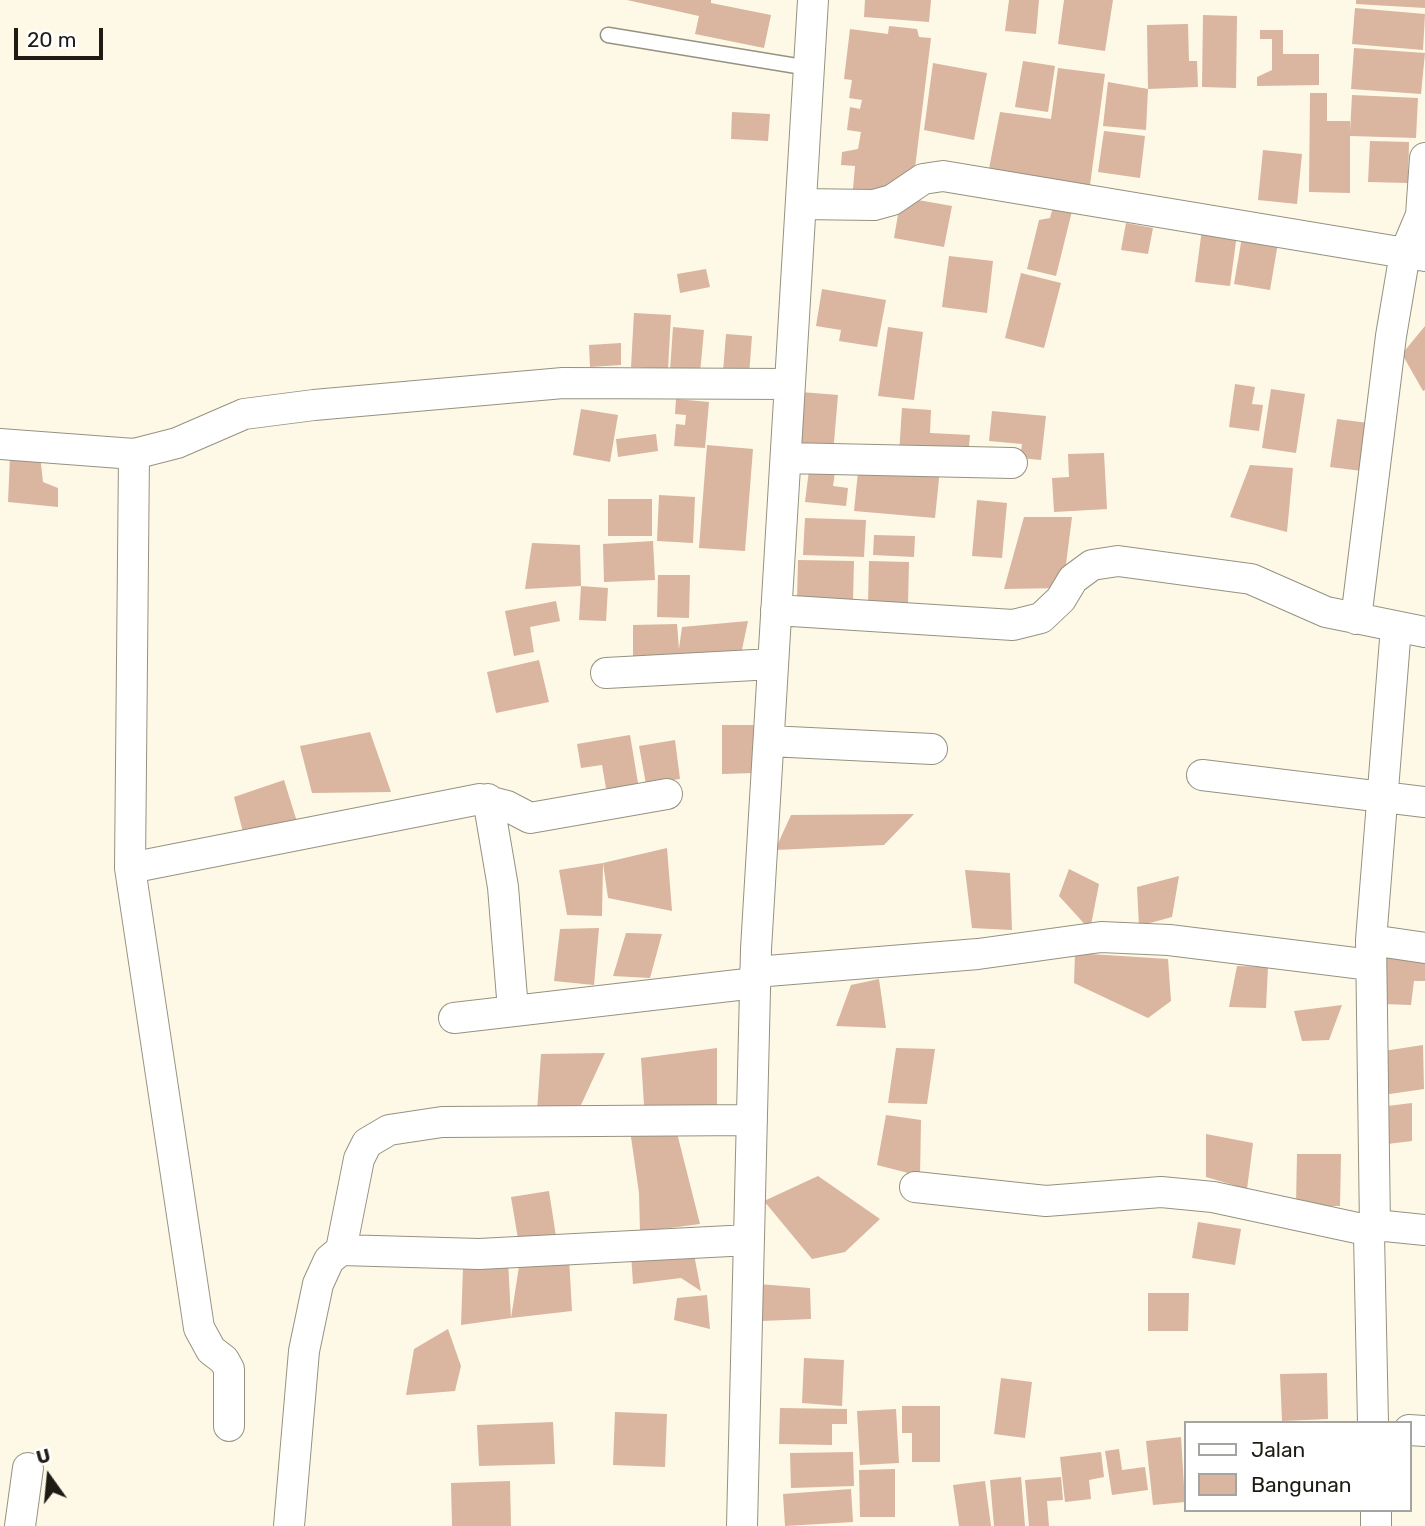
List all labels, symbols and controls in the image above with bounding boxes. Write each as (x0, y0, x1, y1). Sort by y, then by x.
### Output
scale bar (18, 14, 107, 58)
text: 20 m (27, 27, 76, 52)
legend (1184, 1421, 1411, 1512)
text: Jalan (1251, 1437, 1305, 1462)
north arrow (14, 1442, 84, 1512)
text: U (34, 1443, 53, 1469)
text: Bangunan (1251, 1472, 1352, 1497)

